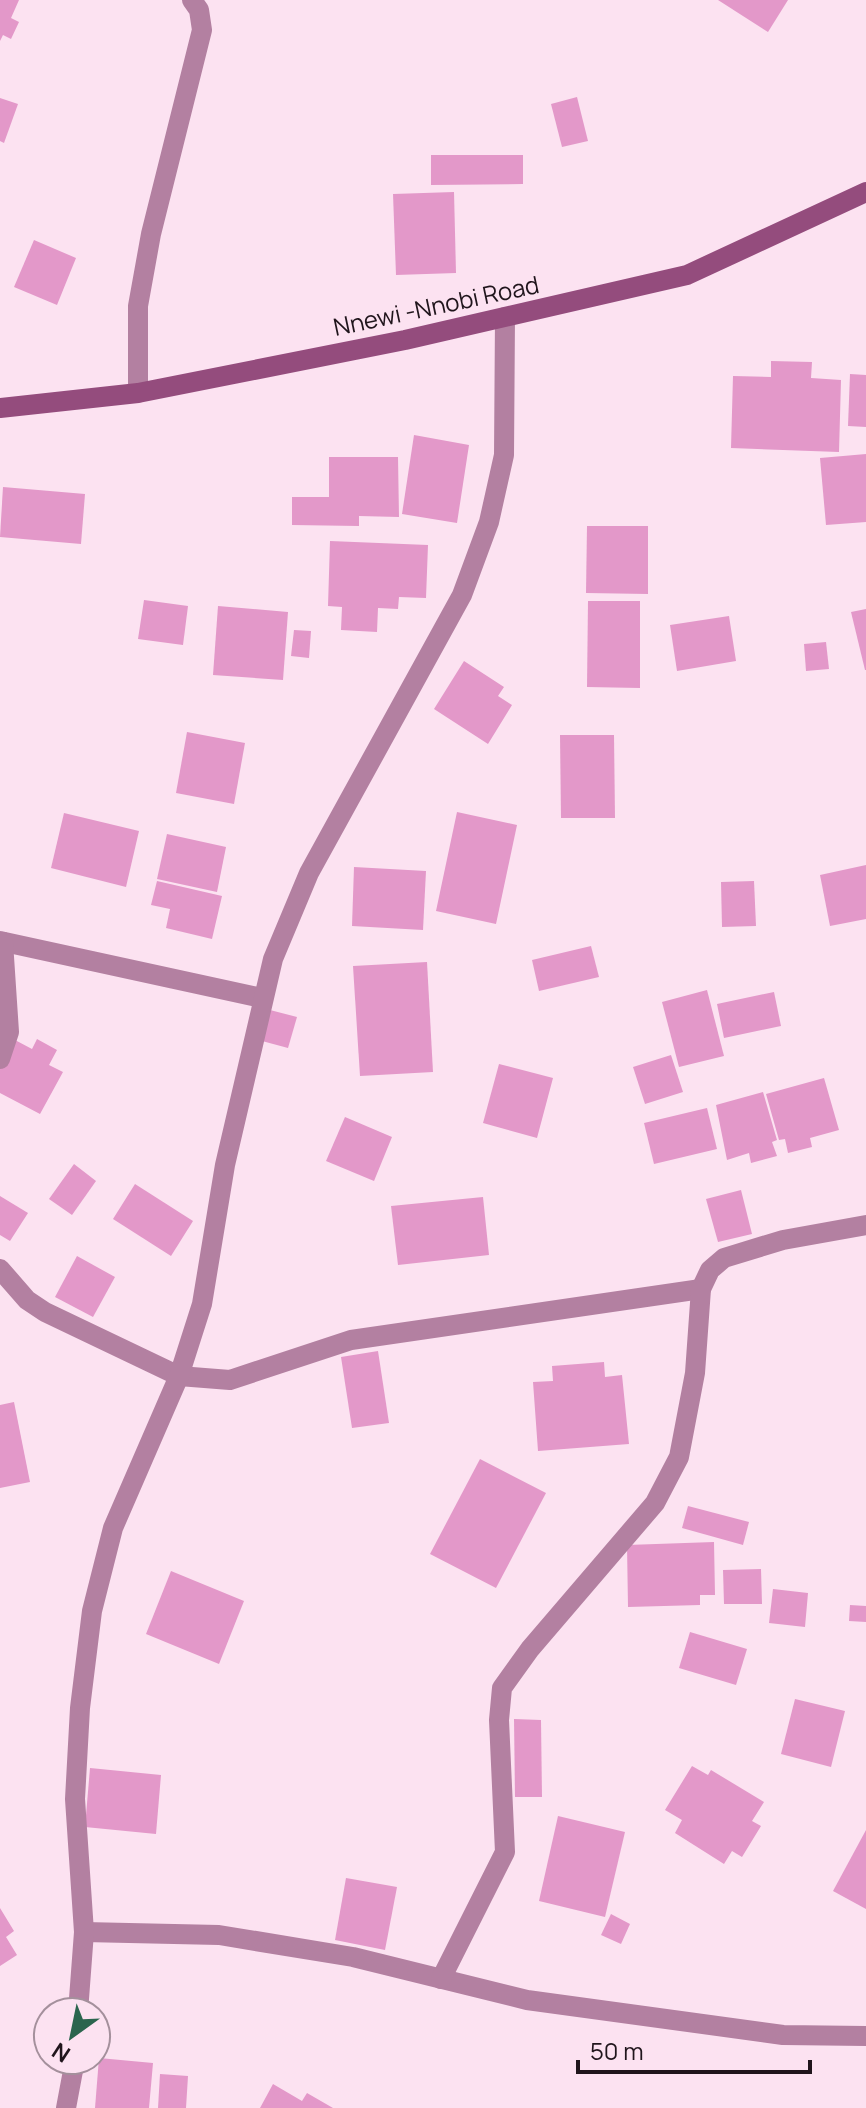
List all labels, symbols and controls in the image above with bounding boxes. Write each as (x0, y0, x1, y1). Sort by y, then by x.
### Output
street label: Nnewi -Nnobi Road (330, 267, 542, 343)
north arrow (32, 1996, 112, 2076)
scale bar (578, 2024, 810, 2074)
text: 50 m (590, 2034, 644, 2067)
text: N (46, 2036, 76, 2070)

